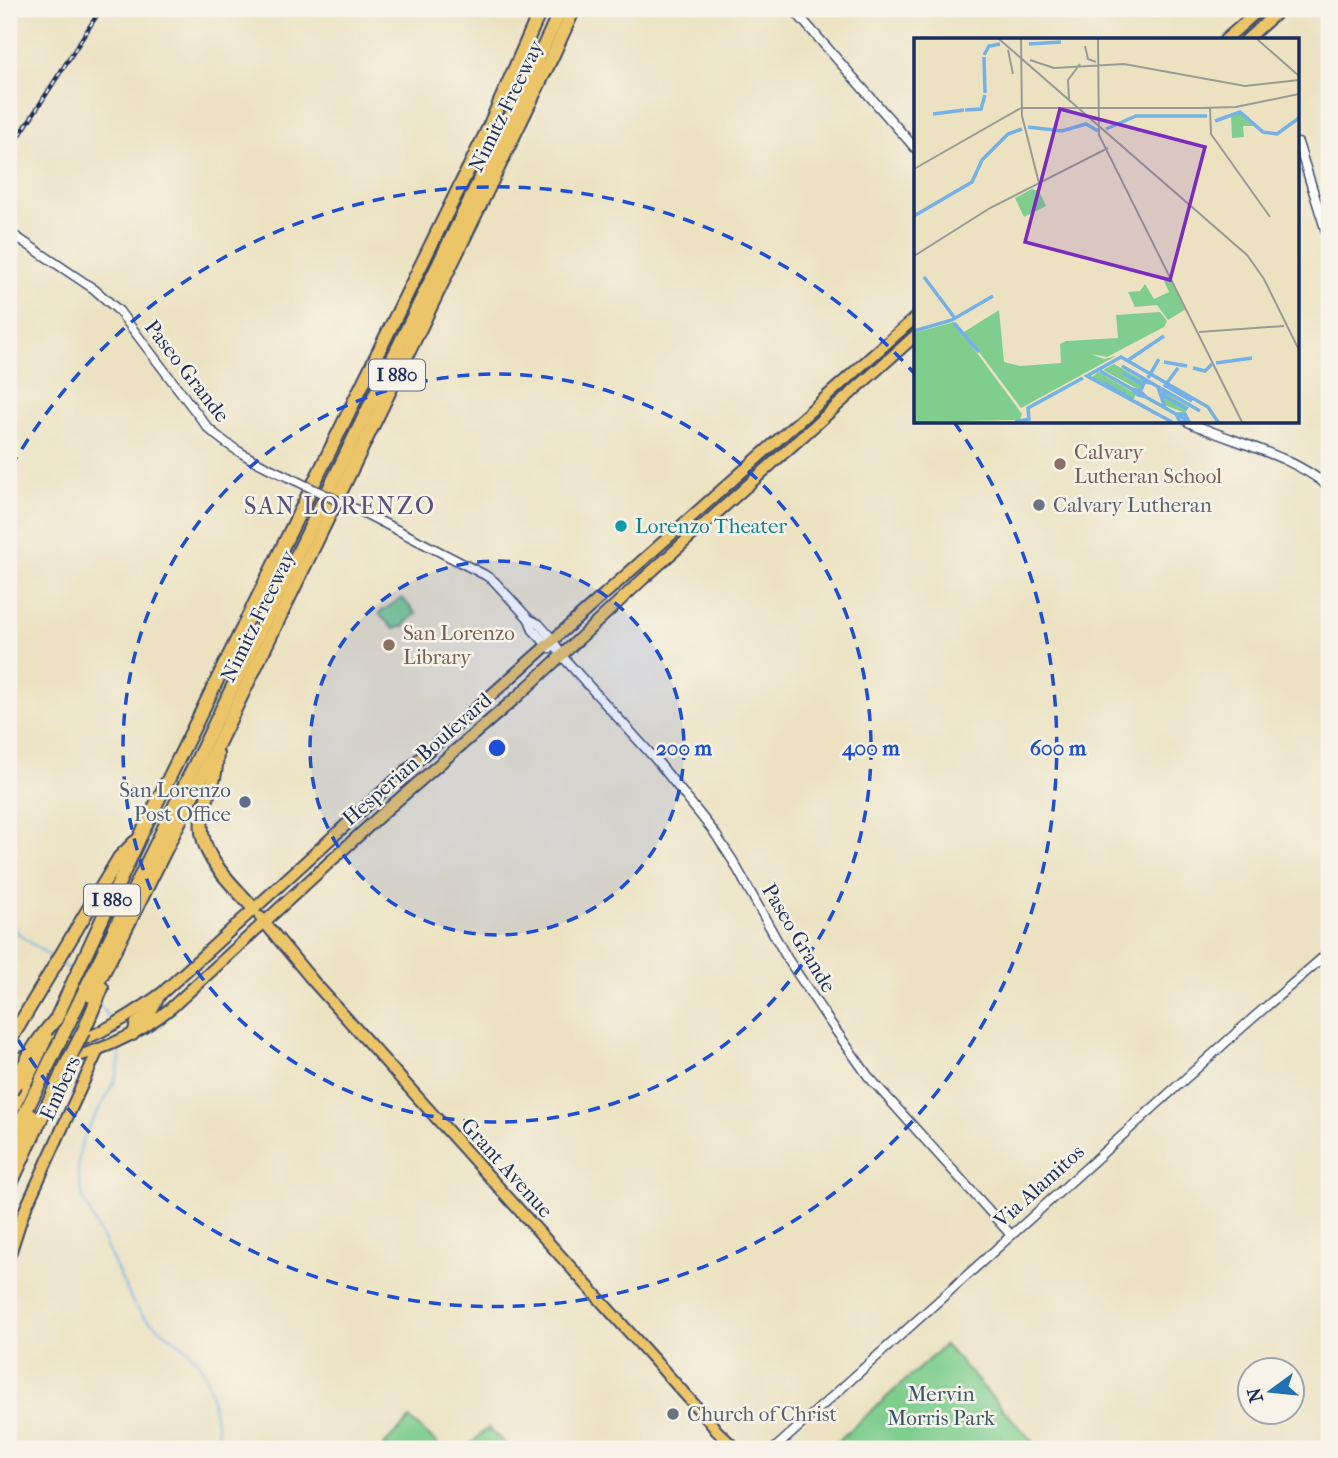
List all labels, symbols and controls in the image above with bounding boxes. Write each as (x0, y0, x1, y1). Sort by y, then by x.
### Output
street label: Nimitz Freeway (464, 36, 549, 176)
inset map (914, 38, 1300, 424)
street label: Paseo Grande (140, 315, 234, 427)
road number: I 880 (369, 360, 425, 390)
place label: Calvary Lutheran School (1074, 440, 1222, 488)
marker: Calvary Lutheran School (1052, 456, 1068, 472)
district label: SAN LORENZO (244, 492, 436, 520)
place label: Calvary Lutheran (1053, 493, 1212, 517)
marker: Calvary Lutheran (1031, 497, 1047, 513)
place label: Lorenzo Theater (635, 514, 787, 538)
marker: Lorenzo Theater (613, 518, 629, 534)
street label: Nimitz Freeway (216, 546, 301, 686)
place label: San Lorenzo Library (403, 621, 515, 669)
marker: San Lorenzo Library (381, 637, 397, 653)
street label: Hesperian Boulevard (338, 687, 497, 830)
centre of rings (485, 736, 509, 760)
text: 200 m (656, 736, 713, 760)
text: 400 m (841, 736, 900, 761)
text: 600 m (1030, 736, 1087, 760)
place label: San Lorenzo Post Office (119, 778, 231, 826)
marker: San Lorenzo Post Office (237, 794, 253, 810)
street label: Paseo Grande (757, 879, 841, 997)
road number: I 880 (84, 885, 140, 916)
street label: Embers (35, 1052, 85, 1124)
street label: Grant Avenue (456, 1113, 558, 1223)
street label: Via Alamitos (988, 1139, 1089, 1233)
north arrow (1236, 1356, 1306, 1426)
park label: Mervin Morris Park (887, 1382, 995, 1430)
text: N (1243, 1385, 1268, 1405)
place label: Church of Christ (687, 1402, 838, 1426)
marker: Church of Christ (665, 1406, 681, 1422)

